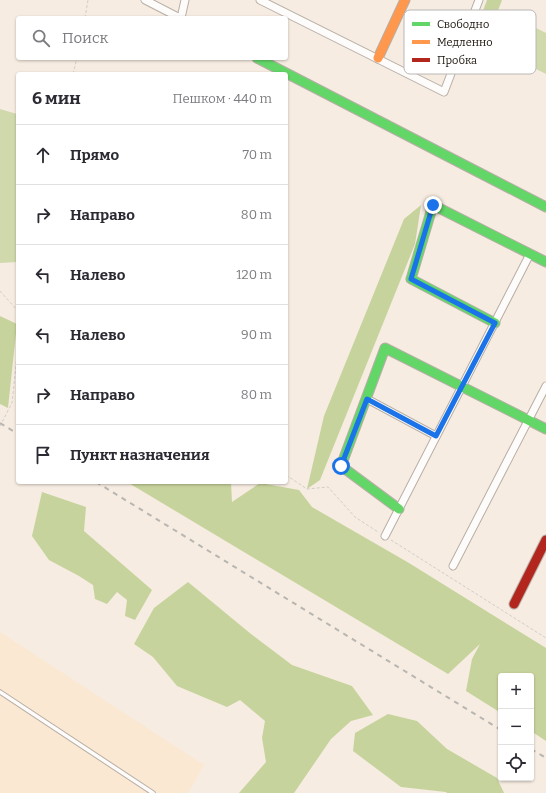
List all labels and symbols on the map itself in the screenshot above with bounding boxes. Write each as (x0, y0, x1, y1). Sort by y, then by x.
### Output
legend (404, 10, 536, 74)
text: Свободно (437, 18, 489, 31)
text: Медленно (437, 36, 493, 49)
text: Пробка (437, 54, 477, 67)
route end (424, 196, 442, 214)
route start (332, 457, 350, 475)

